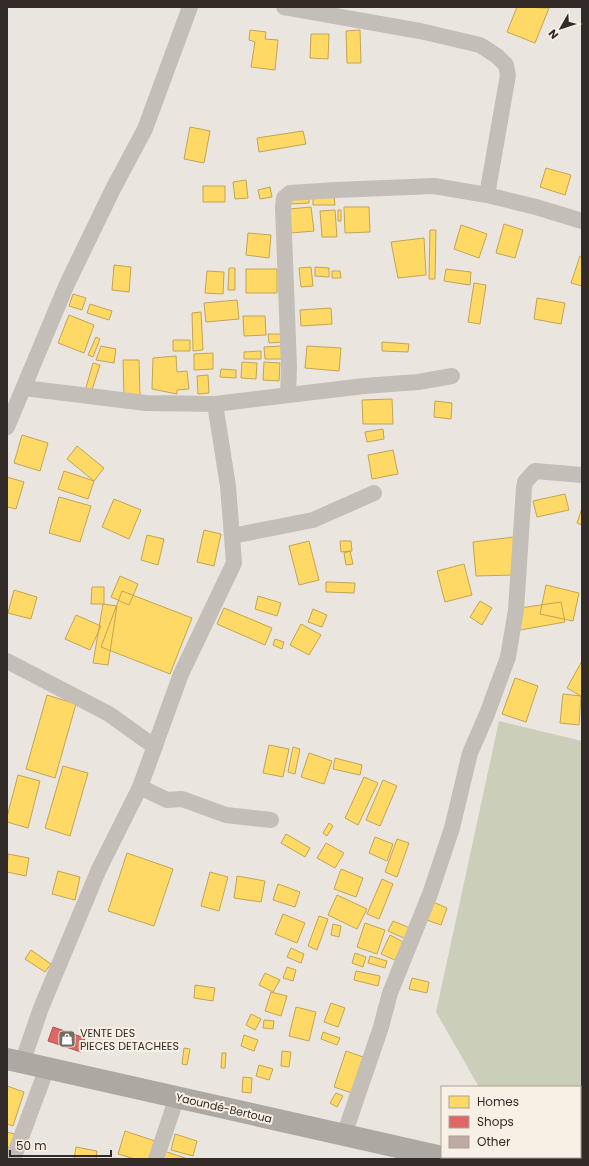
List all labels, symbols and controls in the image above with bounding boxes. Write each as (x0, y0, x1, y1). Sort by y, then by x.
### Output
north arrow (541, 8, 581, 48)
text: N (544, 26, 562, 43)
place label: VENTE DES PIECES DETACHEES (80, 1025, 179, 1054)
shop icon: VENTE DES PIECES DETACHEES (57, 1029, 77, 1049)
legend (441, 1086, 581, 1158)
street label: Yaoundé-Bertoua (174, 1089, 274, 1127)
text: Homes (477, 1093, 519, 1110)
text: Shops (477, 1113, 514, 1130)
scale bar (10, 1132, 111, 1158)
text: Other (477, 1133, 511, 1150)
text: 50 m (16, 1137, 47, 1154)

